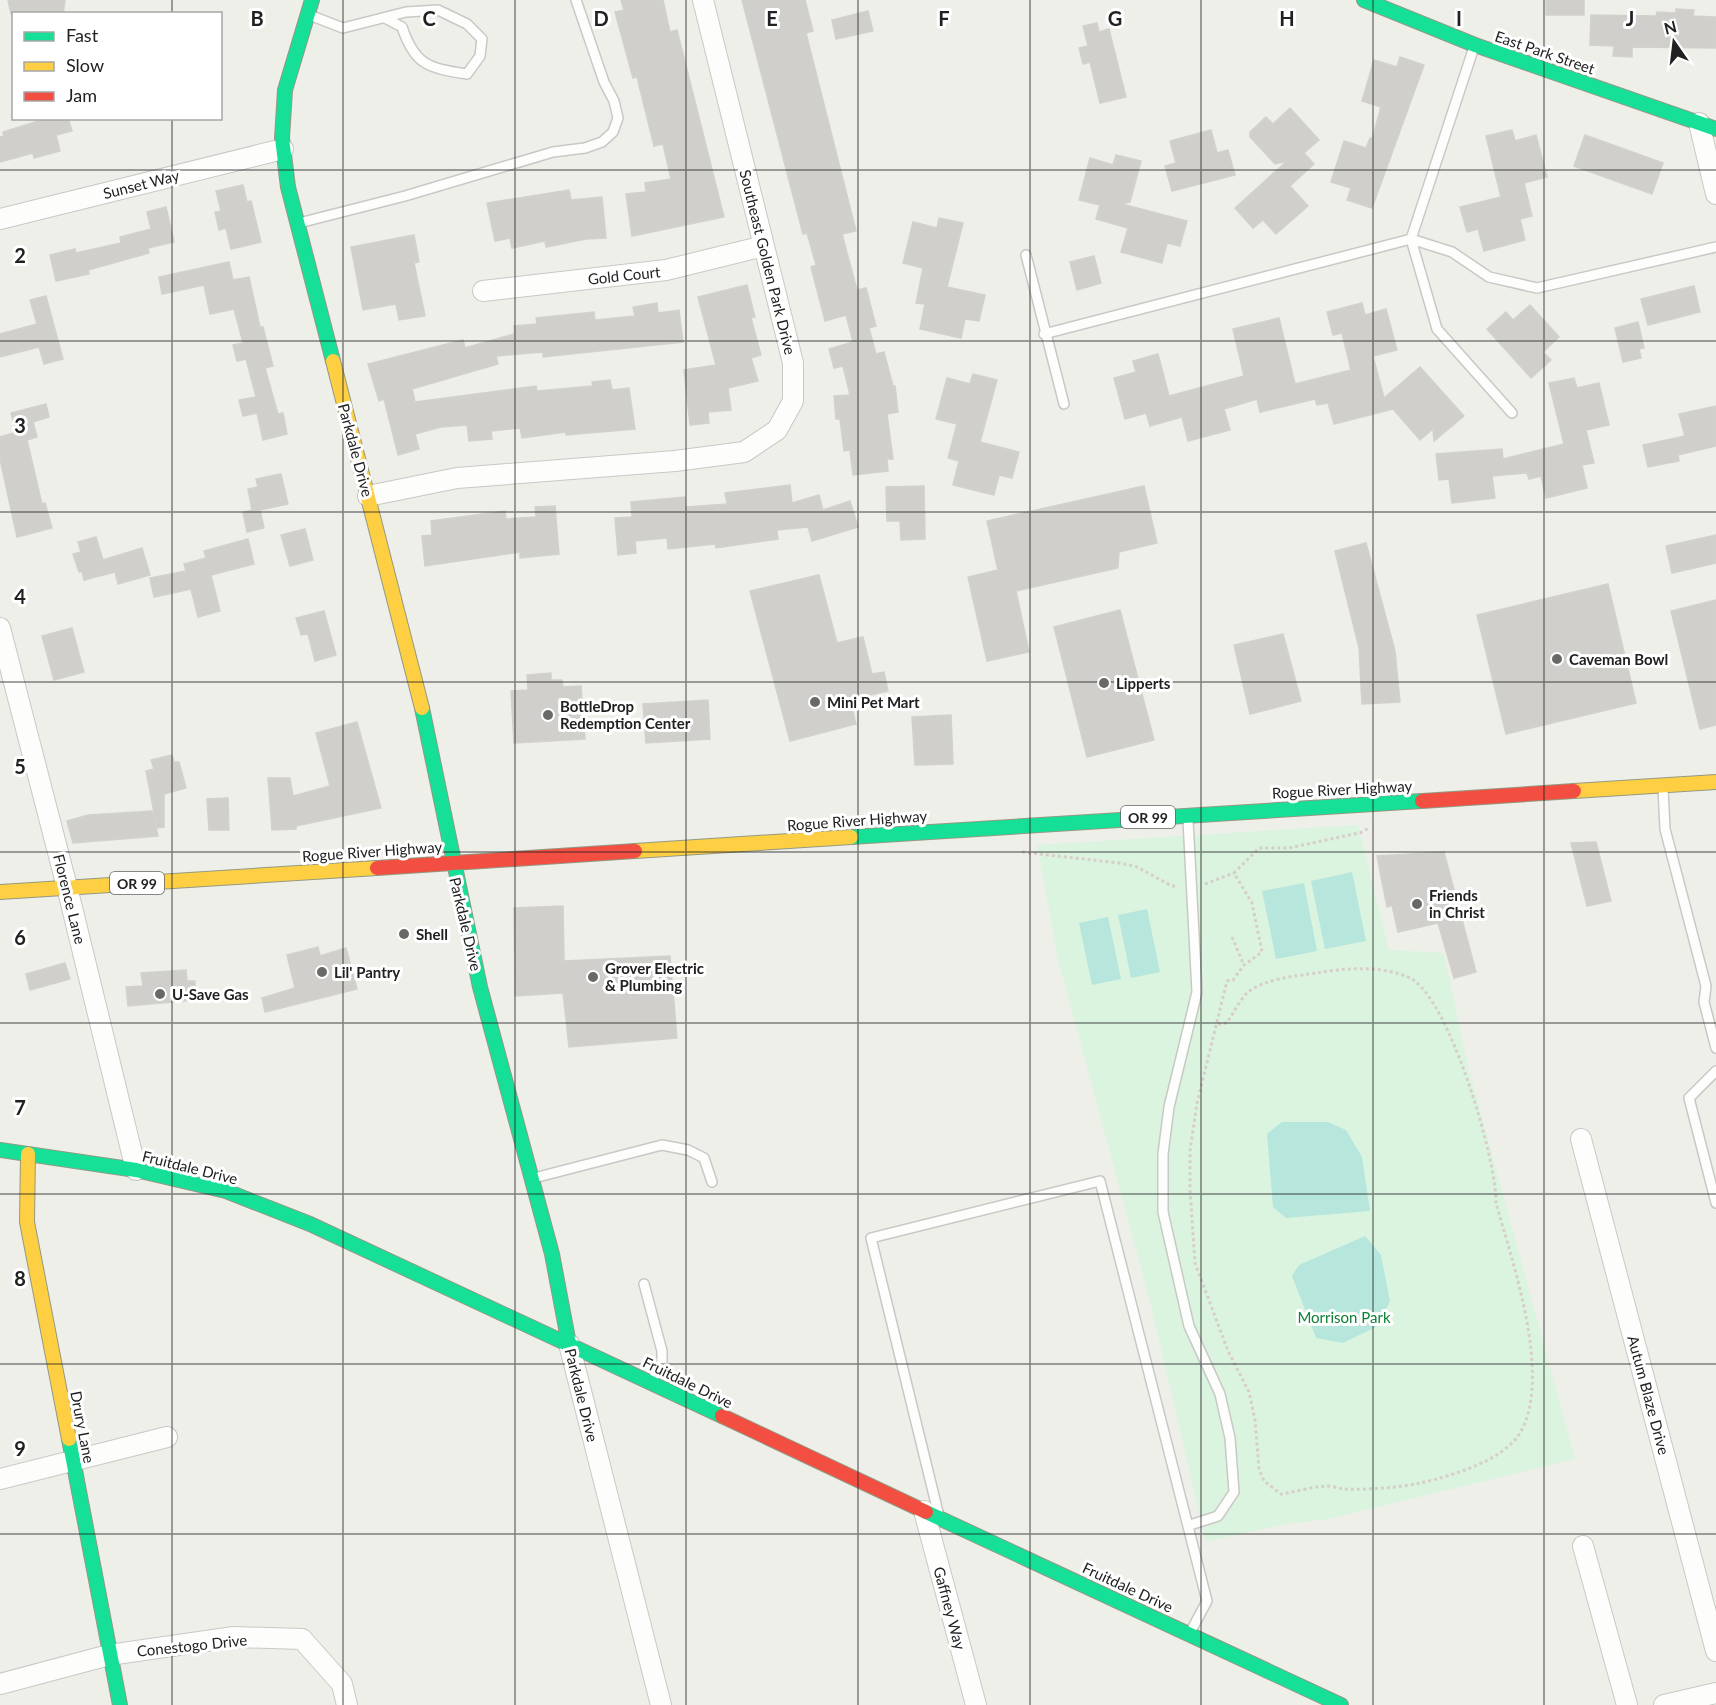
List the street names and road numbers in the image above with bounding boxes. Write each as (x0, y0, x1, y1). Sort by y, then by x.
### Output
street label: East Park Street (1493, 26, 1598, 78)
street label: Sunset Way (101, 166, 181, 202)
street label: Southeast Golden Park Drive (736, 168, 800, 356)
street label: Gold Court (587, 262, 662, 288)
street label: Parkdale Drive (335, 401, 377, 499)
street label: Rogue River Highway (1271, 776, 1413, 802)
street label: Rogue River Highway (786, 806, 928, 834)
road number: OR 99 (1121, 806, 1175, 828)
street label: Rogue River Highway (301, 837, 443, 865)
street label: Florence Lane (50, 852, 90, 946)
road number: OR 99 (110, 872, 164, 894)
street label: Parkdale Drive (446, 875, 486, 973)
street label: Fruitdale Drive (140, 1146, 240, 1188)
street label: Autum Blaze Drive (1624, 1333, 1674, 1457)
street label: Parkdale Drive (562, 1346, 602, 1444)
street label: Fruitdale Drive (640, 1353, 736, 1412)
street label: Drury Lane (67, 1389, 99, 1465)
street label: Fruitdale Drive (1080, 1558, 1176, 1616)
street label: Gaffney Way (930, 1565, 970, 1652)
street label: Conestogo Drive (136, 1630, 248, 1660)

